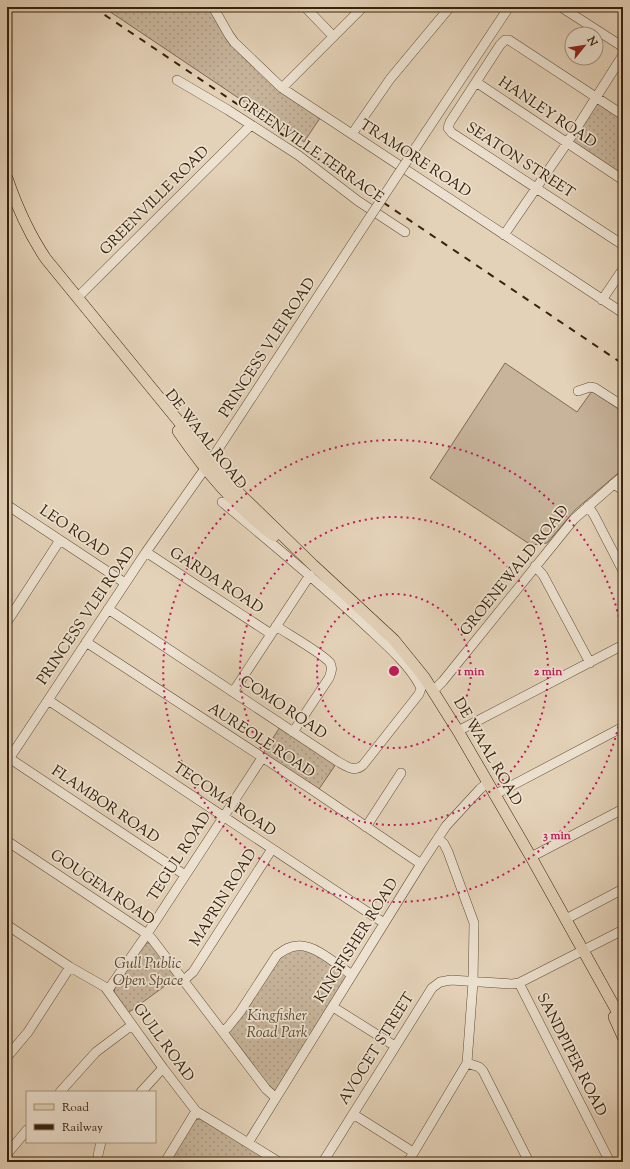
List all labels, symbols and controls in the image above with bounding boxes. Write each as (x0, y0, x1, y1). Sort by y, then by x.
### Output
north arrow (564, 26, 604, 66)
text: N (582, 33, 601, 49)
street label: HANLEY ROAD (494, 72, 600, 154)
street label: GREENVILLE TERRACE (233, 91, 387, 209)
street label: TRAMORE ROAD (355, 115, 475, 203)
street label: SEATON STREET (461, 118, 579, 204)
street label: GREENVILLE ROAD (96, 142, 214, 260)
street label: PRINCESS VLEI ROAD (215, 274, 321, 422)
street label: DE WAAL ROAD (159, 386, 251, 495)
street label: LEO ROAD (35, 501, 113, 563)
street label: GROENEWALD ROAD (456, 501, 574, 641)
street label: PRINCESS VLEI ROAD (33, 542, 141, 690)
street label: GARDA ROAD (165, 543, 267, 619)
text: 1 min (456, 663, 485, 681)
text: 2 min (534, 663, 563, 681)
centre of rings (387, 664, 401, 678)
street label: COMO ROAD (235, 671, 331, 745)
street label: DE WAAL ROAD (447, 694, 527, 810)
street label: AUREOLE ROAD (203, 698, 319, 784)
street label: TECOMA ROAD (168, 758, 280, 842)
street label: FLAMBOR ROAD (47, 761, 163, 849)
street label: TEGUL ROAD (143, 808, 217, 906)
text: 3 min (543, 827, 572, 845)
street label: GOUGEM ROAD (46, 845, 159, 931)
street label: MAPRIN ROAD (185, 845, 263, 951)
street label: KINGFISHER ROAD (310, 874, 404, 1007)
park label: Gull Public Open Space (113, 954, 183, 992)
street label: AVOCET STREET (334, 989, 420, 1109)
street label: SANDPIPER ROAD (531, 990, 611, 1120)
street label: GULL ROAD (127, 1000, 199, 1087)
park label: Kingfisher Road Park (246, 1006, 308, 1044)
legend (26, 1091, 156, 1143)
text: Road (62, 1099, 89, 1117)
text: Railway (62, 1119, 103, 1137)

